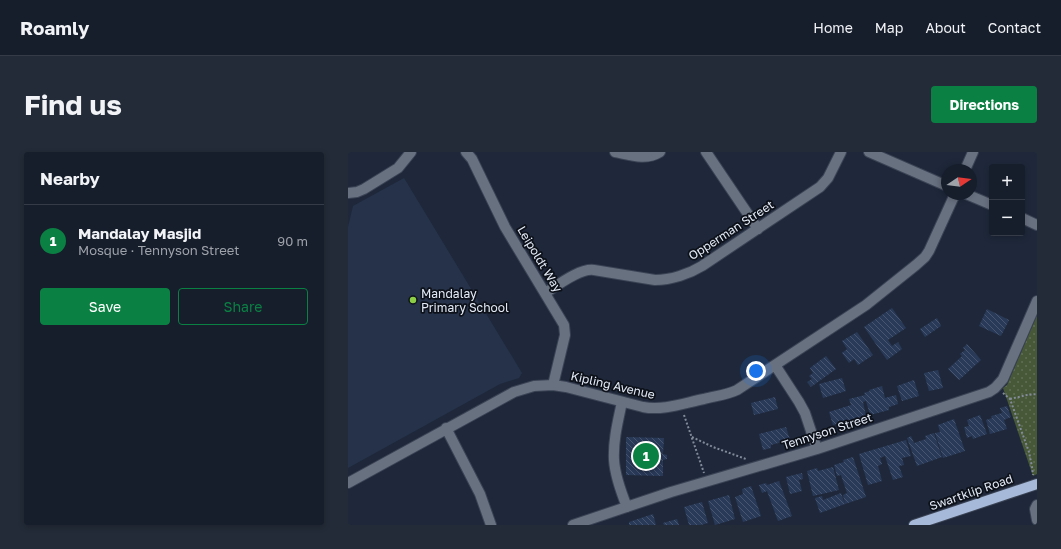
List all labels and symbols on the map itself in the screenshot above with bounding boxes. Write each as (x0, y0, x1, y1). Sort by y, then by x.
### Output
north arrow (941, 164, 977, 200)
street label: Opperman Street (686, 197, 777, 263)
street label: Leipoldt Way (514, 223, 566, 295)
place label: Mandalay Primary School (421, 286, 509, 315)
marker: Mandalay Primary School (408, 295, 418, 305)
your location (746, 361, 766, 381)
street label: Kipling Avenue (569, 368, 657, 402)
street label: Tennyson Street (780, 409, 874, 453)
pin: 1 (633, 441, 659, 471)
street label: Swartklip Road (927, 471, 1015, 513)

